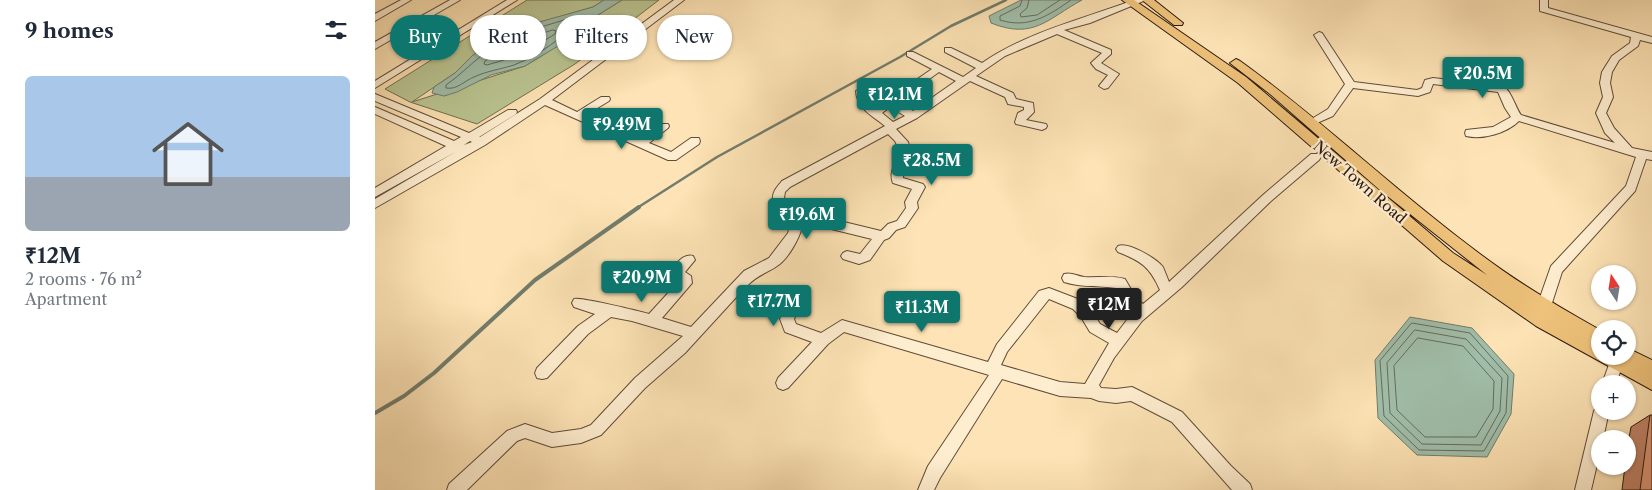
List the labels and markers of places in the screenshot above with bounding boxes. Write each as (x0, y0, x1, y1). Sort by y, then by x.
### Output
pin: ₹20.5M (1442, 56, 1524, 99)
pin: ₹12.1M (854, 78, 936, 120)
pin: ₹9.49M (581, 108, 663, 150)
pin: ₹28.5M (891, 144, 973, 186)
pin: ₹19.6M (766, 198, 848, 240)
pin: ₹20.9M (601, 260, 683, 303)
pin: ₹17.7M (733, 284, 815, 327)
pin: ₹12M (1079, 288, 1139, 330)
pin: ₹11.3M (881, 290, 963, 333)

